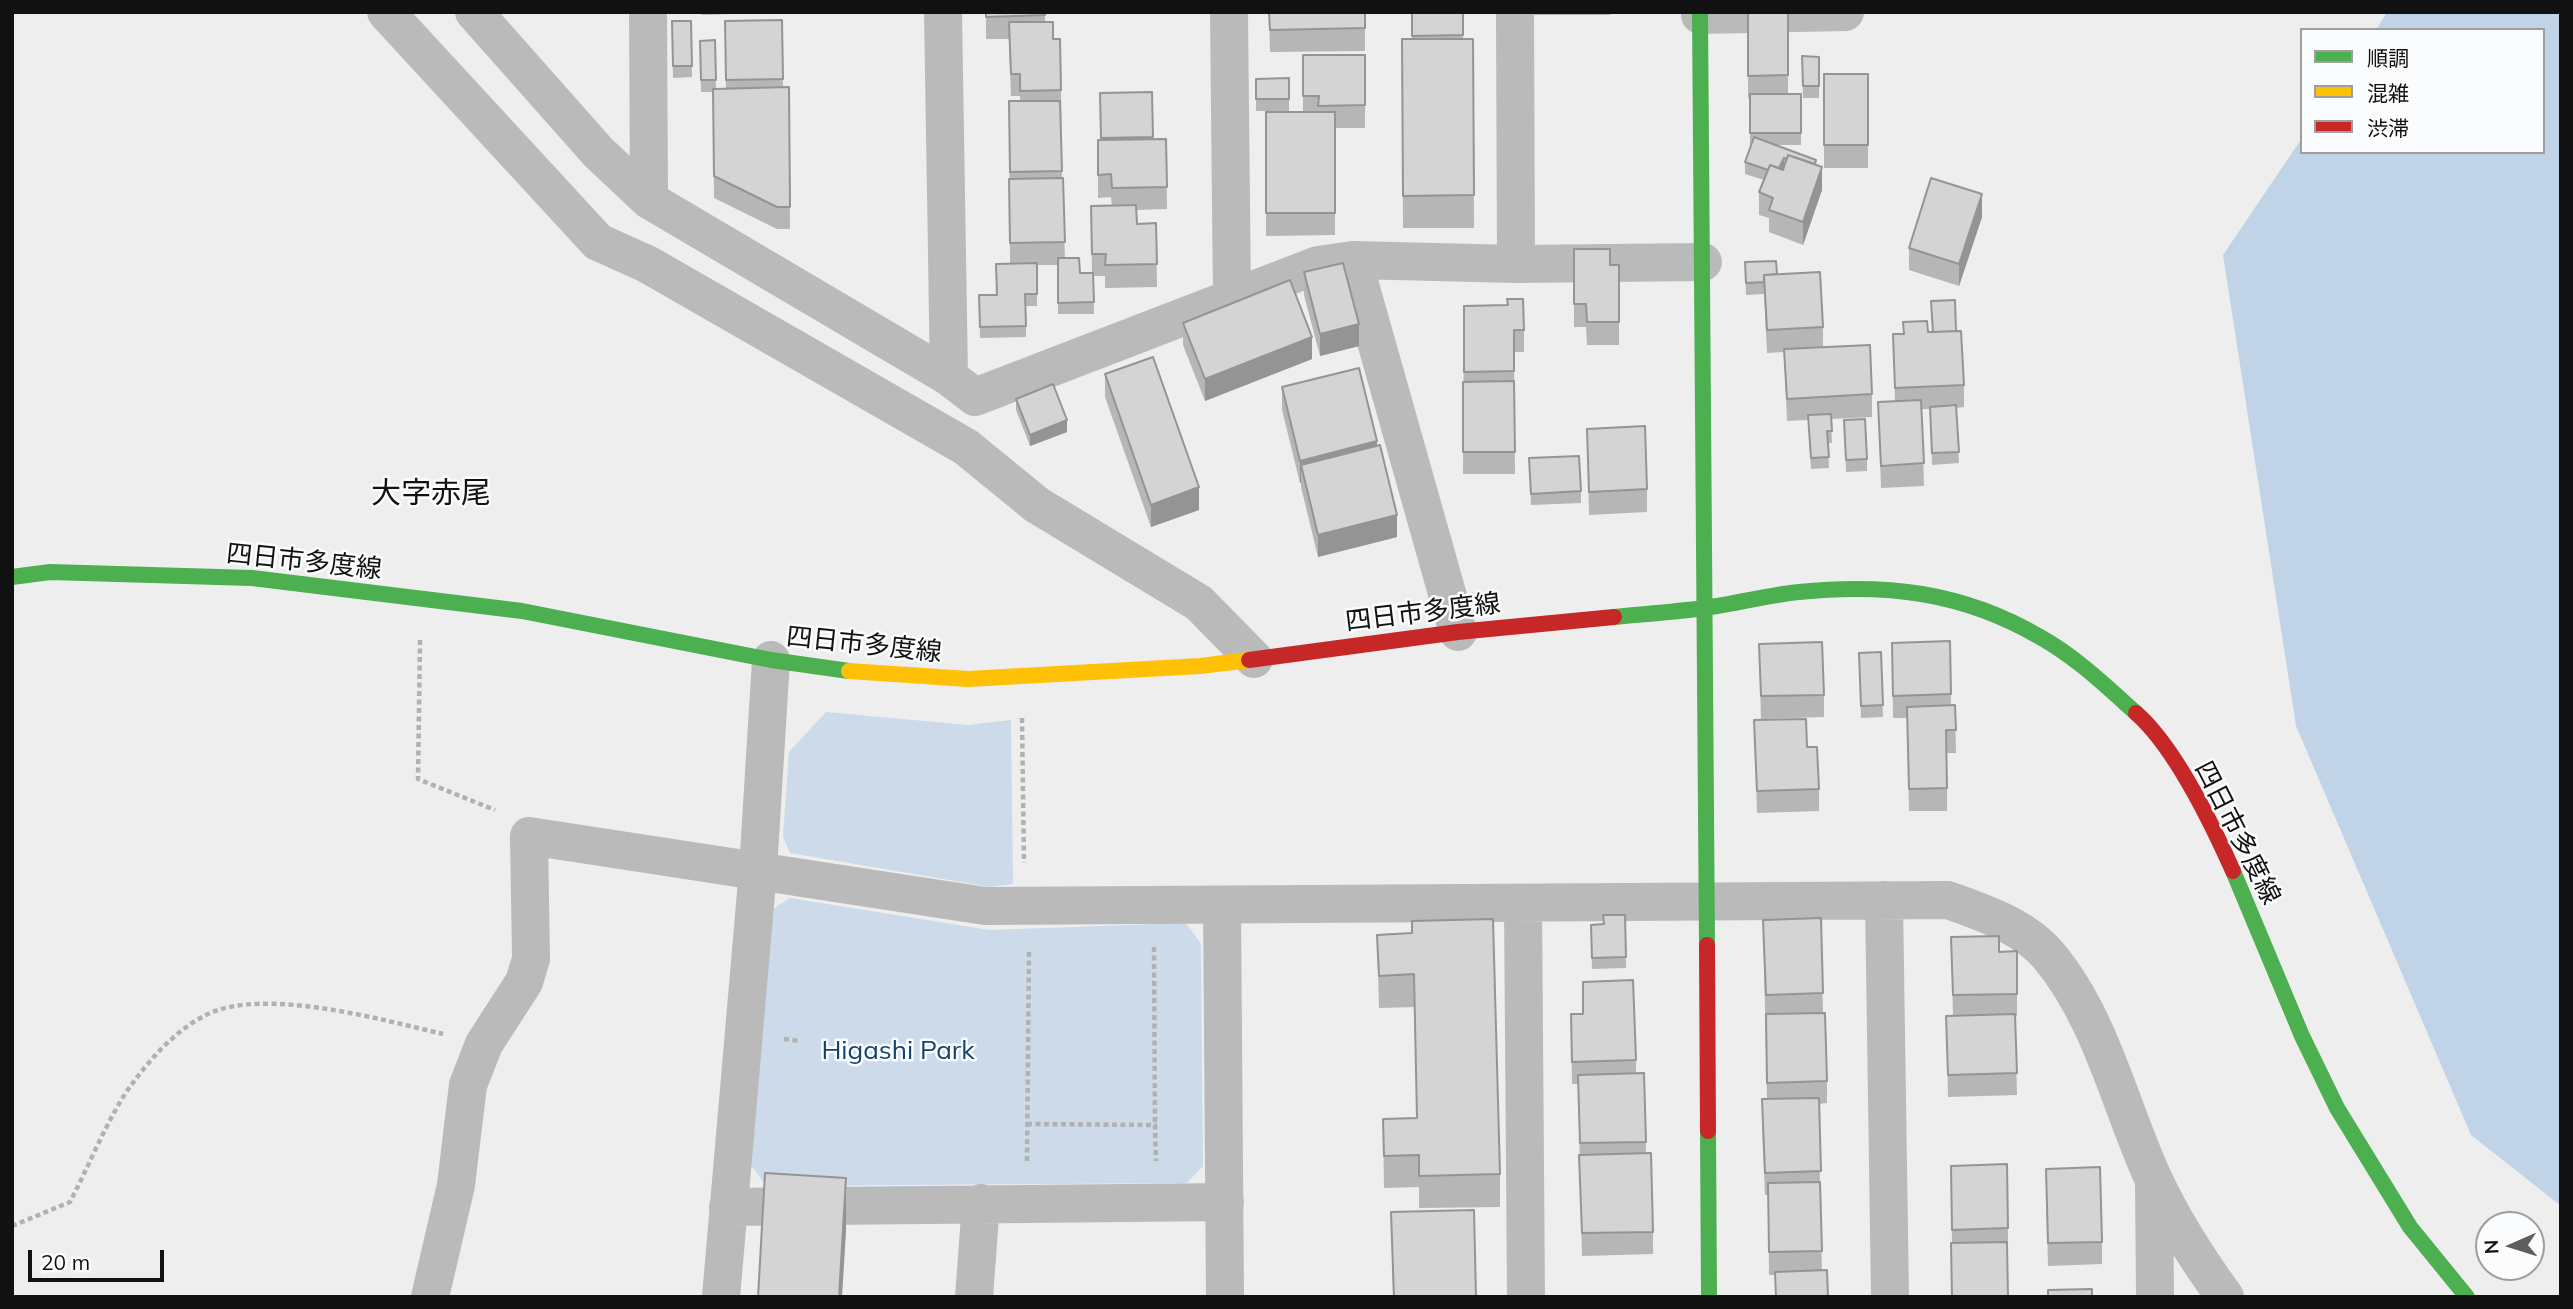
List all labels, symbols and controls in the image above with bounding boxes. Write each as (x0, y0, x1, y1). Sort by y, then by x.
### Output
legend (2300, 28, 2545, 154)
text: 順調 (2367, 45, 2409, 71)
text: 混雑 (2367, 80, 2409, 106)
text: 渋滞 (2367, 115, 2409, 141)
district label: 大字赤尾 (371, 476, 491, 512)
street label: 四日市多度線 (225, 538, 383, 586)
street label: 四日市多度線 (1344, 588, 1502, 638)
street label: 四日市多度線 (785, 621, 943, 669)
street label: 四日市多度線 (2188, 756, 2286, 910)
park label: Higashi Park (821, 1035, 975, 1067)
north arrow (2475, 1211, 2545, 1281)
scale bar (32, 1236, 168, 1280)
text: N (2479, 1239, 2503, 1255)
text: 20 m (41, 1249, 90, 1275)

